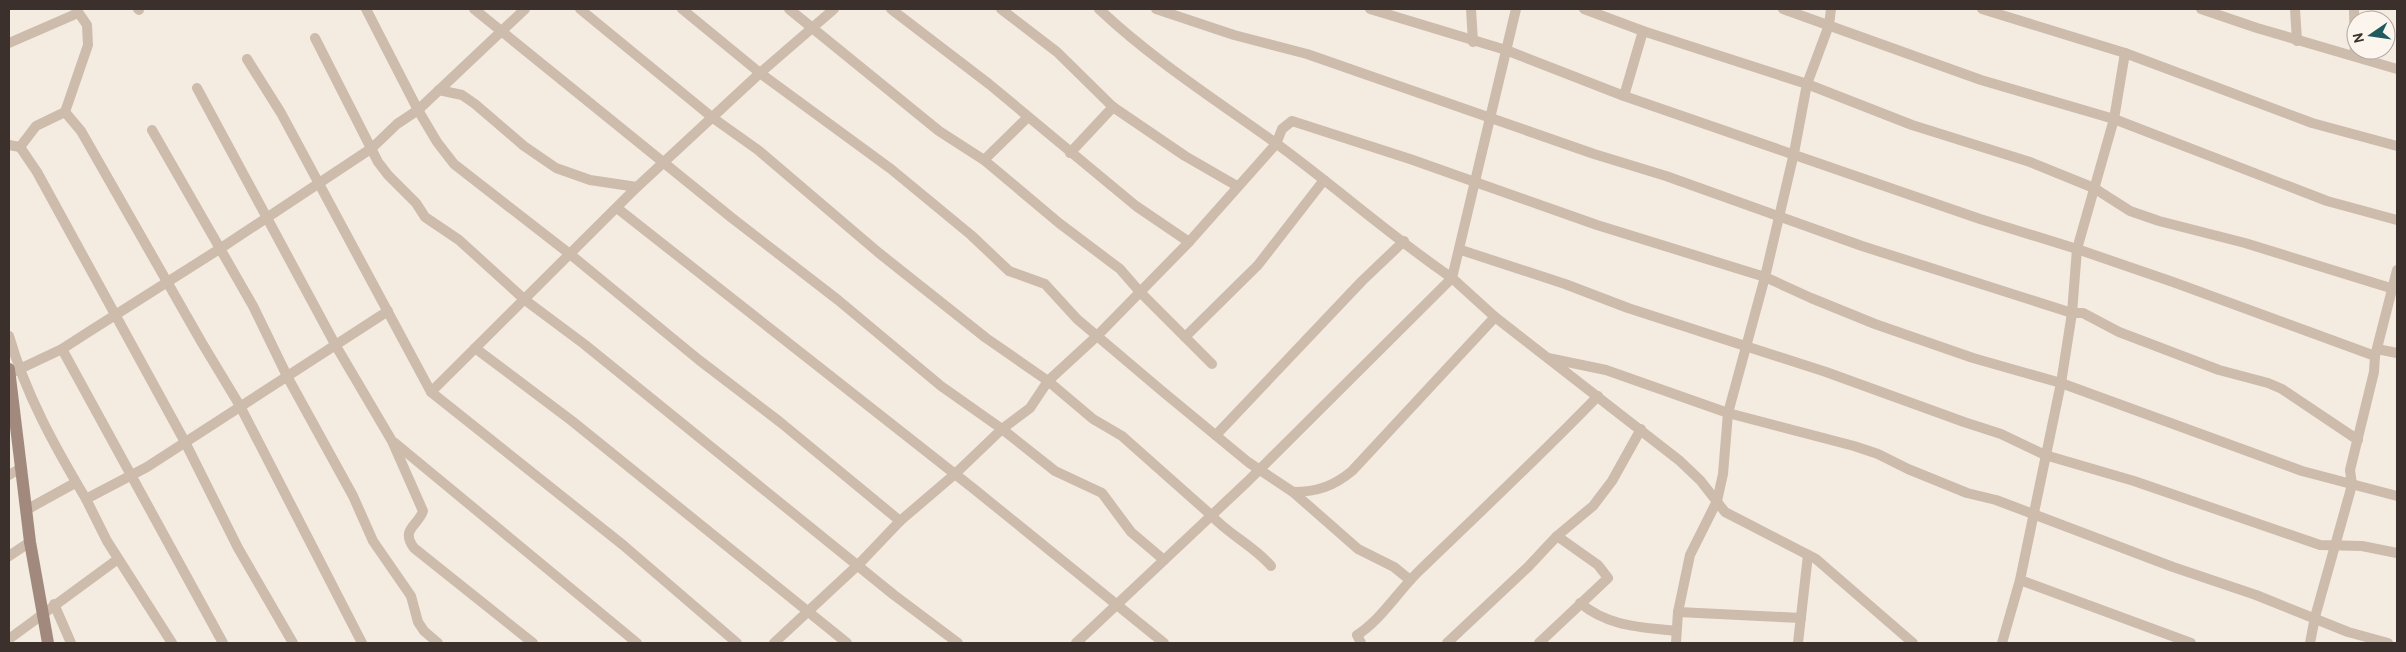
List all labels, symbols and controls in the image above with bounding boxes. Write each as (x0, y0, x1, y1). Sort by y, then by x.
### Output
north arrow (2346, 10, 2396, 60)
text: N (2350, 31, 2369, 44)

